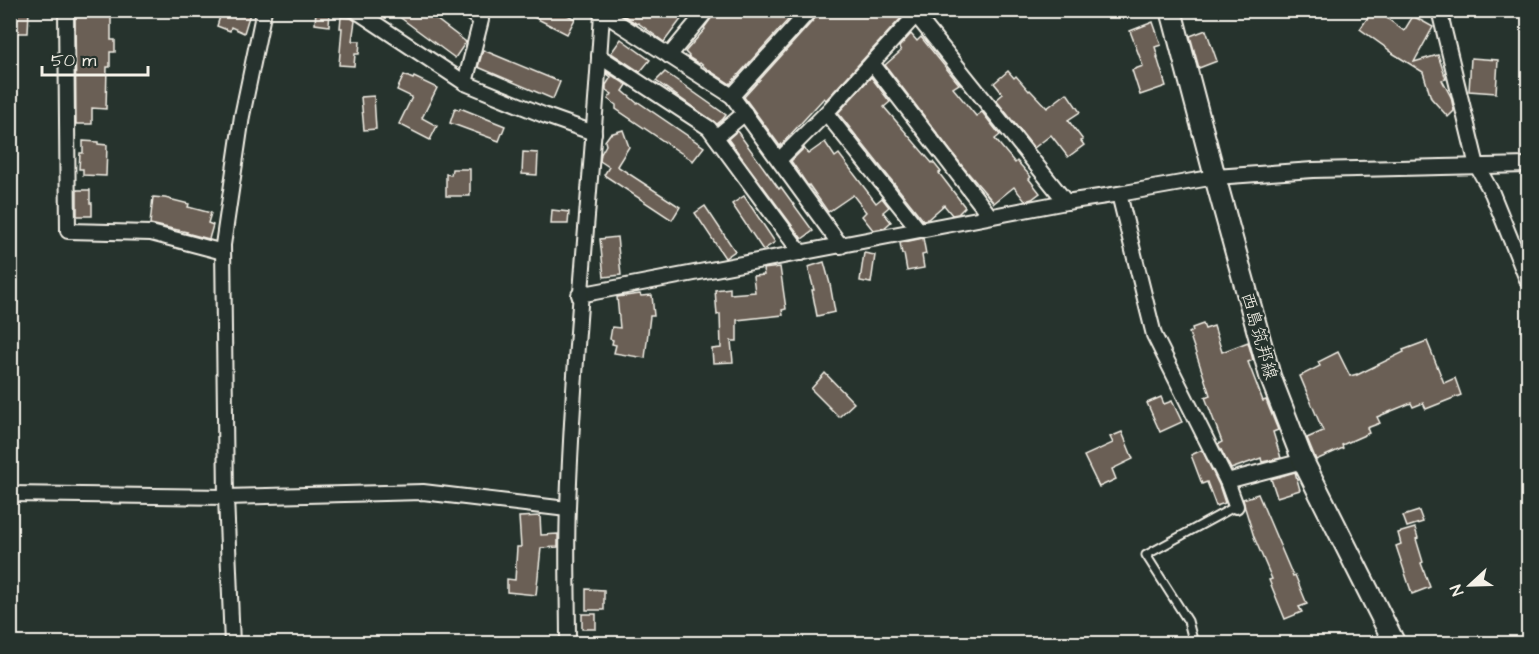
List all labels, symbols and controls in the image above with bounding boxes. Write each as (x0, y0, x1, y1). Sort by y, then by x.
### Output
scale bar (42, 39, 148, 77)
text: 50 m (51, 48, 96, 73)
street label: 西島筑邦線 (1235, 289, 1283, 383)
north arrow (1440, 555, 1500, 615)
text: N (1445, 581, 1469, 599)

